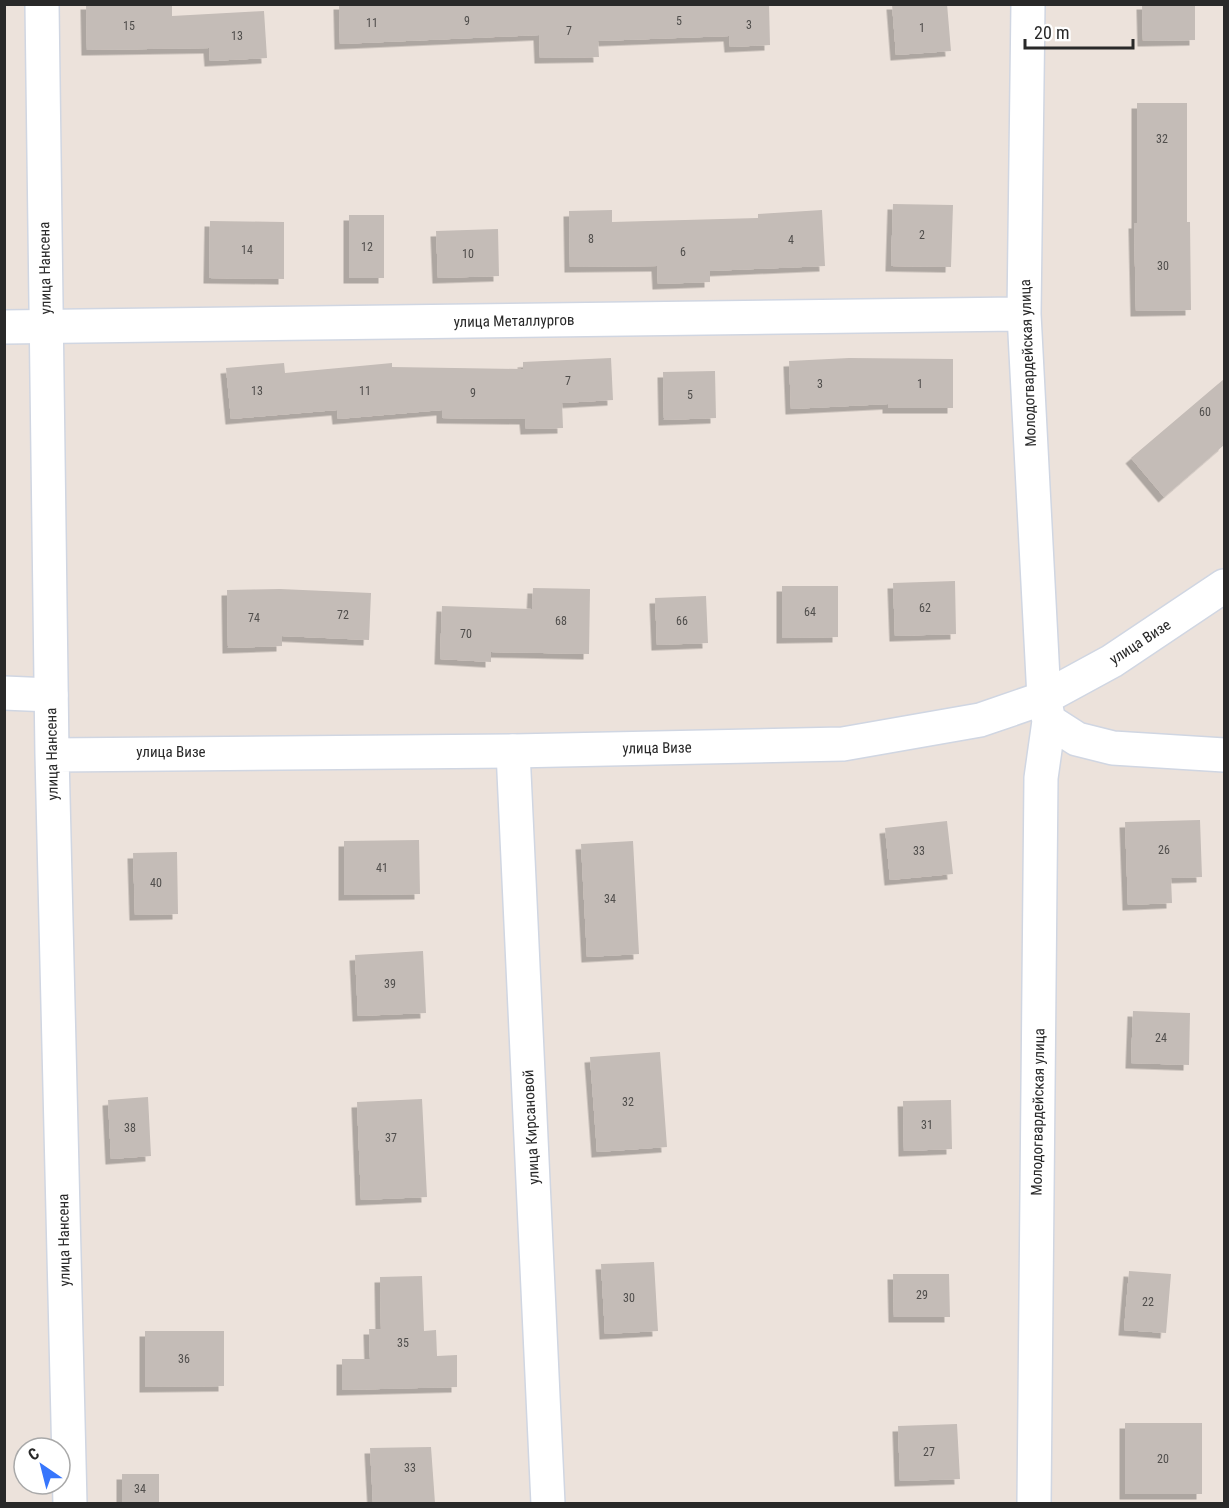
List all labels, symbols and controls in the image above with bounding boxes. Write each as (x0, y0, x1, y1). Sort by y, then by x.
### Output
scale bar (1025, 12, 1133, 50)
house number: 9 (464, 14, 470, 28)
house number: 5 (676, 14, 682, 28)
house number: 11 (366, 16, 378, 30)
house number: 3 (746, 18, 752, 32)
house number: 15 (123, 19, 135, 33)
house number: 1 (919, 21, 925, 35)
text: 20 m (1034, 22, 1069, 43)
house number: 7 (566, 24, 572, 38)
house number: 13 (231, 29, 243, 43)
house number: 32 (1156, 132, 1168, 146)
street label: улица Нансена (35, 222, 55, 314)
house number: 2 (919, 228, 925, 242)
house number: 8 (588, 232, 594, 246)
house number: 4 (788, 233, 794, 247)
house number: 12 (361, 240, 373, 254)
house number: 14 (241, 243, 253, 257)
house number: 6 (680, 245, 686, 259)
house number: 10 (462, 247, 474, 261)
house number: 30 (1157, 259, 1169, 273)
street label: Молодогвардейская улица (1016, 279, 1040, 447)
street label: улица Металлургов (453, 311, 575, 331)
house number: 7 (565, 374, 571, 388)
house number: 3 (817, 377, 823, 391)
house number: 1 (917, 377, 923, 391)
house number: 13 (251, 384, 263, 398)
house number: 11 (359, 384, 371, 398)
house number: 9 (470, 386, 476, 400)
house number: 5 (687, 388, 693, 402)
house number: 60 (1199, 405, 1211, 419)
house number: 62 (919, 601, 931, 615)
house number: 64 (804, 605, 816, 619)
house number: 72 (337, 608, 349, 622)
house number: 74 (248, 611, 260, 625)
house number: 68 (555, 614, 567, 628)
house number: 66 (676, 614, 688, 628)
street label: улица Визе (1106, 616, 1174, 668)
house number: 70 (460, 627, 472, 641)
street label: улица Нансена (42, 708, 62, 800)
street label: улица Визе (622, 738, 692, 758)
street label: улица Визе (136, 743, 206, 761)
house number: 26 (1158, 843, 1170, 857)
house number: 33 (913, 844, 925, 858)
house number: 41 (376, 861, 388, 875)
house number: 40 (150, 876, 162, 890)
house number: 34 (604, 892, 616, 906)
house number: 39 (384, 977, 396, 991)
street label: Молодогвардейская улица (1028, 1028, 1048, 1196)
house number: 24 (1155, 1031, 1167, 1045)
street label: улица Кирсановой (519, 1069, 543, 1185)
house number: 32 (622, 1095, 634, 1109)
house number: 31 (921, 1118, 933, 1132)
house number: 38 (124, 1121, 136, 1135)
house number: 37 (385, 1131, 397, 1145)
street label: улица Нансена (54, 1194, 74, 1286)
house number: 29 (916, 1288, 928, 1302)
house number: 30 (623, 1291, 635, 1305)
house number: 22 (1142, 1295, 1154, 1309)
house number: 35 (397, 1336, 409, 1350)
house number: 36 (178, 1352, 190, 1366)
north arrow (12, 1436, 72, 1496)
text: С (24, 1444, 43, 1465)
house number: 27 (923, 1445, 935, 1459)
house number: 20 (1157, 1452, 1169, 1466)
house number: 33 (404, 1461, 416, 1475)
house number: 34 (134, 1482, 146, 1496)

